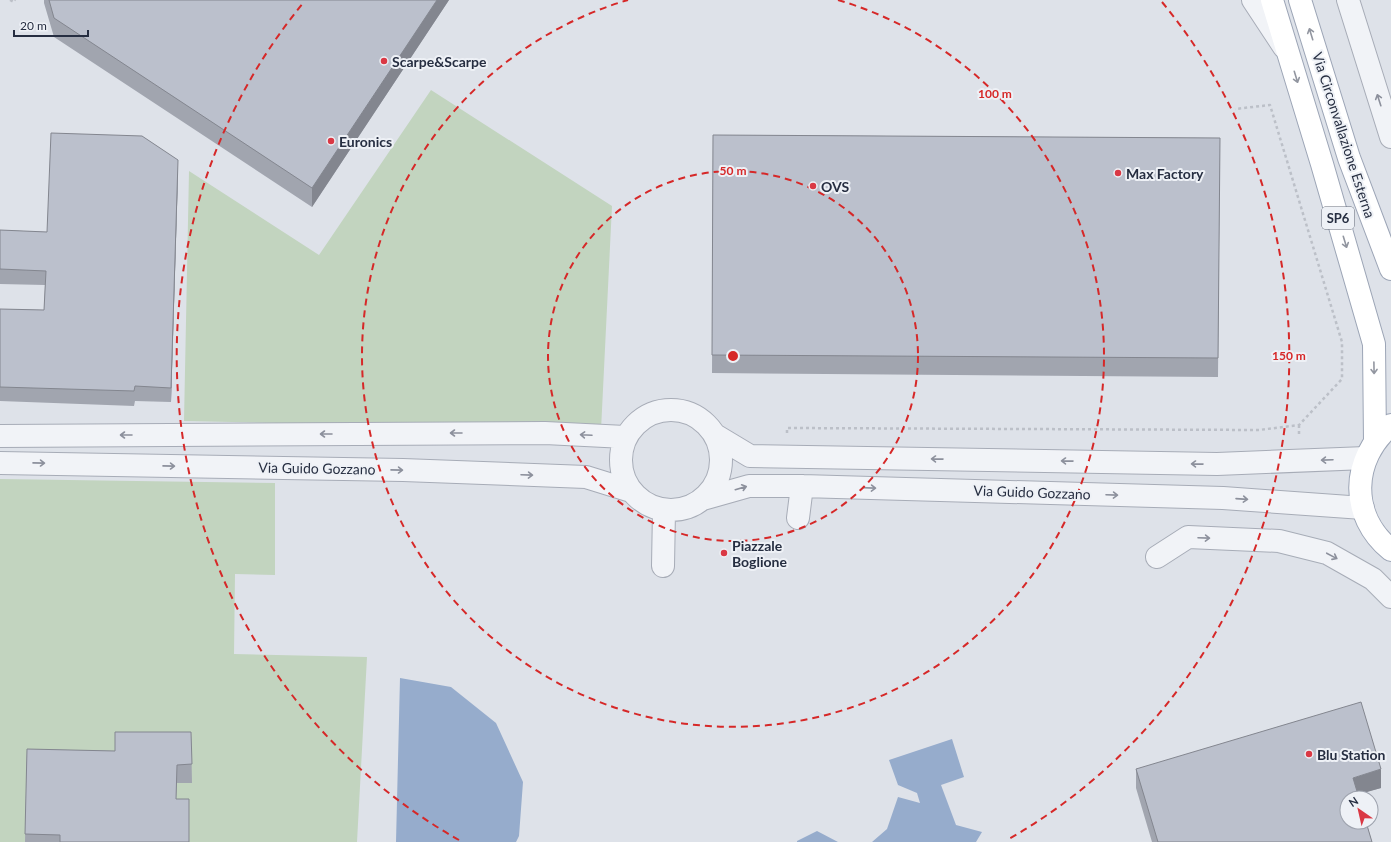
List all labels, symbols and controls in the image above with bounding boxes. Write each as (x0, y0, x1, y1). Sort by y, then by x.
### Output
scale bar (14, 12, 88, 38)
text: 20 m (20, 18, 47, 33)
one-way arrow (1307, 27, 1314, 40)
street label: Via Circonvallazione Esterna (1309, 50, 1379, 220)
place label: Scarpe&Scarpe (392, 53, 487, 70)
marker: Scarpe&Scarpe (379, 56, 389, 66)
one-way arrow (1293, 71, 1300, 84)
text: 100 m (978, 86, 1012, 101)
one-way arrow (1375, 93, 1382, 106)
place label: Euronics (339, 133, 392, 150)
marker: Euronics (326, 136, 336, 146)
text: 50 m (720, 163, 746, 178)
place label: Max Factory (1126, 165, 1204, 182)
marker: Max Factory (1113, 168, 1123, 178)
place label: OVS (821, 178, 849, 195)
marker: OVS (808, 181, 818, 191)
road number: SP6 (1322, 207, 1354, 229)
one-way arrow (1342, 235, 1349, 248)
text: 150 m (1272, 348, 1306, 363)
centre of rings (726, 349, 740, 363)
one-way arrow (1370, 361, 1378, 374)
one-way arrow (450, 429, 463, 437)
one-way arrow (320, 430, 333, 438)
one-way arrow (120, 431, 133, 439)
one-way arrow (580, 431, 593, 439)
one-way arrow (931, 455, 944, 463)
one-way arrow (1321, 456, 1334, 463)
one-way arrow (1061, 457, 1074, 465)
street label: Via Guido Gozzano (258, 458, 376, 478)
one-way arrow (32, 459, 45, 467)
one-way arrow (1191, 460, 1204, 467)
one-way arrow (162, 462, 175, 470)
one-way arrow (390, 466, 403, 474)
one-way arrow (520, 471, 533, 478)
street label: Via Guido Gozzano (973, 481, 1091, 503)
one-way arrow (734, 484, 747, 492)
one-way arrow (863, 484, 876, 491)
one-way arrow (1105, 491, 1118, 498)
one-way arrow (1235, 496, 1248, 503)
one-way arrow (1197, 534, 1210, 542)
place label: Piazzale Boglione (732, 537, 787, 570)
marker: Piazzale Boglione (719, 548, 729, 558)
one-way arrow (1326, 553, 1338, 560)
place label: Blu Station (1317, 746, 1386, 763)
marker: Blu Station (1304, 749, 1314, 759)
north arrow (1339, 790, 1379, 830)
text: N (1346, 794, 1360, 809)

